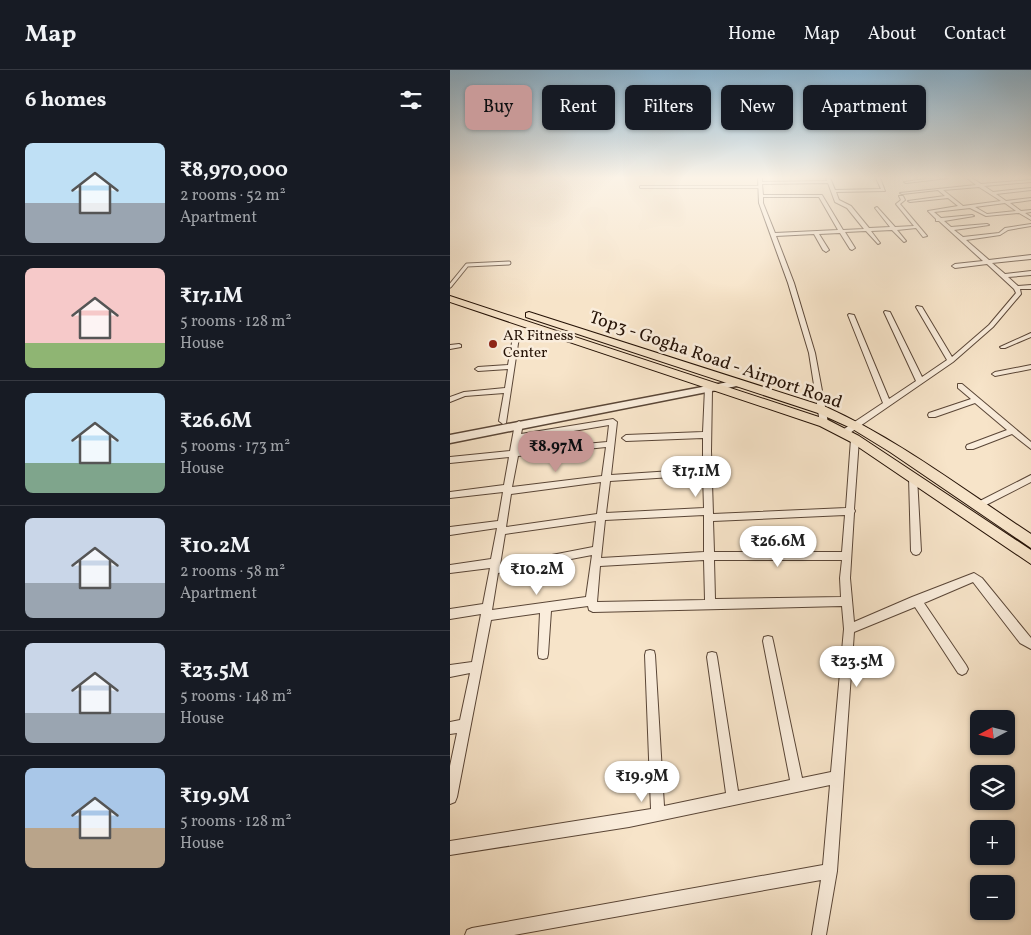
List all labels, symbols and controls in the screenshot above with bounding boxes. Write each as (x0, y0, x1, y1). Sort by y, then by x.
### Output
text: Map (25, 18, 76, 52)
text: Home (728, 22, 776, 47)
text: Map (804, 22, 840, 47)
text: About (868, 22, 916, 47)
text: Contact (944, 22, 1006, 47)
chip: Buy (465, 85, 532, 130)
chip: Rent (542, 85, 615, 130)
chip: Filters (625, 85, 711, 130)
chip: New (721, 85, 793, 130)
chip: Apartment (803, 85, 926, 130)
text: 6 homes (25, 86, 106, 115)
icon: filters (397, 86, 425, 114)
text: ₹8,970,000 (180, 156, 288, 185)
icon: home (65, 163, 125, 223)
text: 2 rooms · 52 m² (180, 185, 286, 207)
text: Apartment (180, 207, 257, 229)
text: ₹17.1M (180, 282, 243, 311)
icon: home (65, 288, 125, 348)
street label: Top3 - Gogha Road - Airport Road (586, 305, 845, 416)
text: 5 rooms · 128 m² (180, 311, 291, 333)
place label: AR Fitness Center (503, 326, 573, 364)
text: House (180, 333, 224, 355)
marker: AR Fitness Center (487, 338, 499, 350)
text: ₹26.6M (180, 407, 252, 436)
icon: home (65, 413, 125, 473)
pin: ₹8.97M (515, 430, 597, 473)
text: 5 rooms · 173 m² (180, 436, 290, 458)
text: ₹8.97M (529, 436, 583, 458)
pin: ₹17.1M (655, 456, 737, 498)
text: House (180, 458, 224, 480)
text: ₹17.1M (672, 461, 720, 483)
pin: ₹26.6M (737, 526, 819, 568)
text: ₹26.6M (751, 531, 805, 553)
text: ₹10.2M (180, 532, 250, 561)
icon: home (65, 538, 125, 598)
pin: ₹10.2M (496, 554, 578, 596)
text: ₹10.2M (510, 559, 564, 581)
text: 2 rooms · 58 m² (180, 561, 285, 583)
text: Apartment (180, 583, 257, 605)
pin: ₹23.5M (816, 646, 898, 688)
text: ₹23.5M (831, 651, 883, 673)
text: ₹23.5M (180, 657, 249, 686)
icon: home (65, 663, 125, 723)
text: 5 rooms · 148 m² (180, 686, 292, 708)
text: House (180, 708, 224, 730)
north arrow (970, 710, 1015, 755)
map controls (970, 710, 1015, 920)
pin: ₹19.9M (601, 760, 683, 803)
button: layers (970, 765, 1015, 810)
text: ₹19.9M (616, 766, 668, 788)
text: ₹19.9M (180, 782, 250, 811)
icon: home (65, 788, 125, 848)
text: 5 rooms · 128 m² (180, 811, 291, 833)
button: + (970, 820, 1015, 865)
text: House (180, 833, 224, 855)
button: − (970, 875, 1015, 920)

